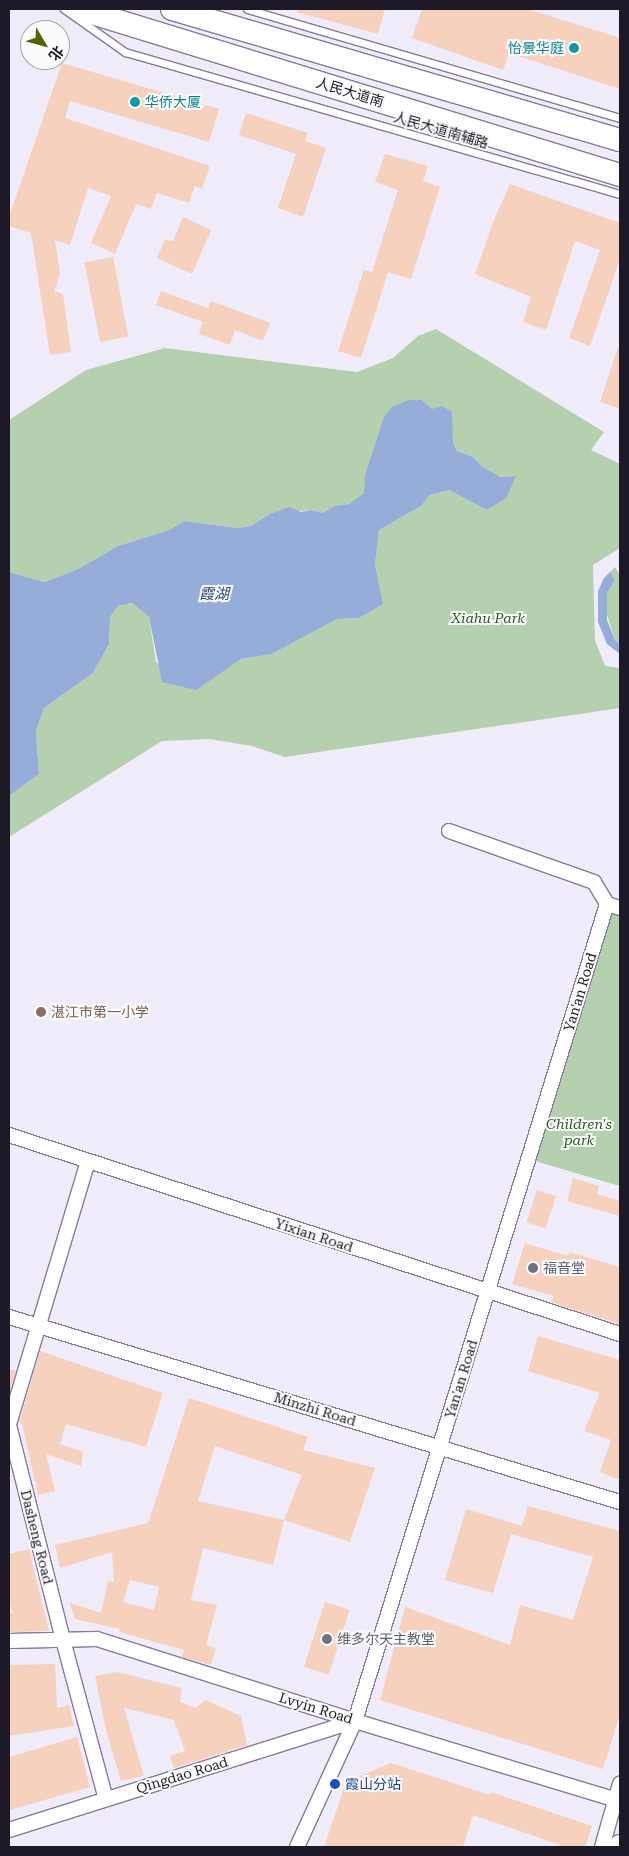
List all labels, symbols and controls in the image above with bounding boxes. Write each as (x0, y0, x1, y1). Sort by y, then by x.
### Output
north arrow (20, 20, 70, 70)
place label: 怡景华庭 (508, 40, 564, 56)
marker: 怡景华庭 (568, 42, 580, 54)
text: 北 (46, 43, 67, 64)
street label: 人民大道南 (314, 74, 386, 110)
place label: 华侨大厦 (145, 94, 201, 110)
marker: 华侨大厦 (129, 96, 141, 108)
street label: 人民大道南辅路 (392, 108, 490, 152)
water label: 霞湖 (199, 586, 229, 604)
park label: Xiahu Park (451, 610, 525, 626)
street label: Yan'an Road (560, 951, 600, 1033)
place label: 湛江市第一小学 (51, 1004, 149, 1020)
marker: 湛江市第一小学 (35, 1006, 47, 1018)
park label: Children's park (546, 1116, 612, 1148)
street label: Yixian Road (273, 1214, 355, 1256)
place label: 福音堂 (543, 1260, 585, 1276)
marker: 福音堂 (527, 1262, 539, 1274)
street label: Yan'an Road (441, 1338, 481, 1420)
street label: Minzhi Road (272, 1389, 358, 1429)
street label: Dasheng Road (17, 1488, 57, 1586)
place label: 维多尔天主教堂 (337, 1631, 435, 1647)
marker: 维多尔天主教堂 (321, 1633, 333, 1645)
street label: Lvyin Road (277, 1689, 355, 1727)
street label: Qingdao Road (134, 1753, 230, 1797)
place label: 霞山分站 (345, 1776, 401, 1792)
marker: 霞山分站 (329, 1778, 341, 1790)

